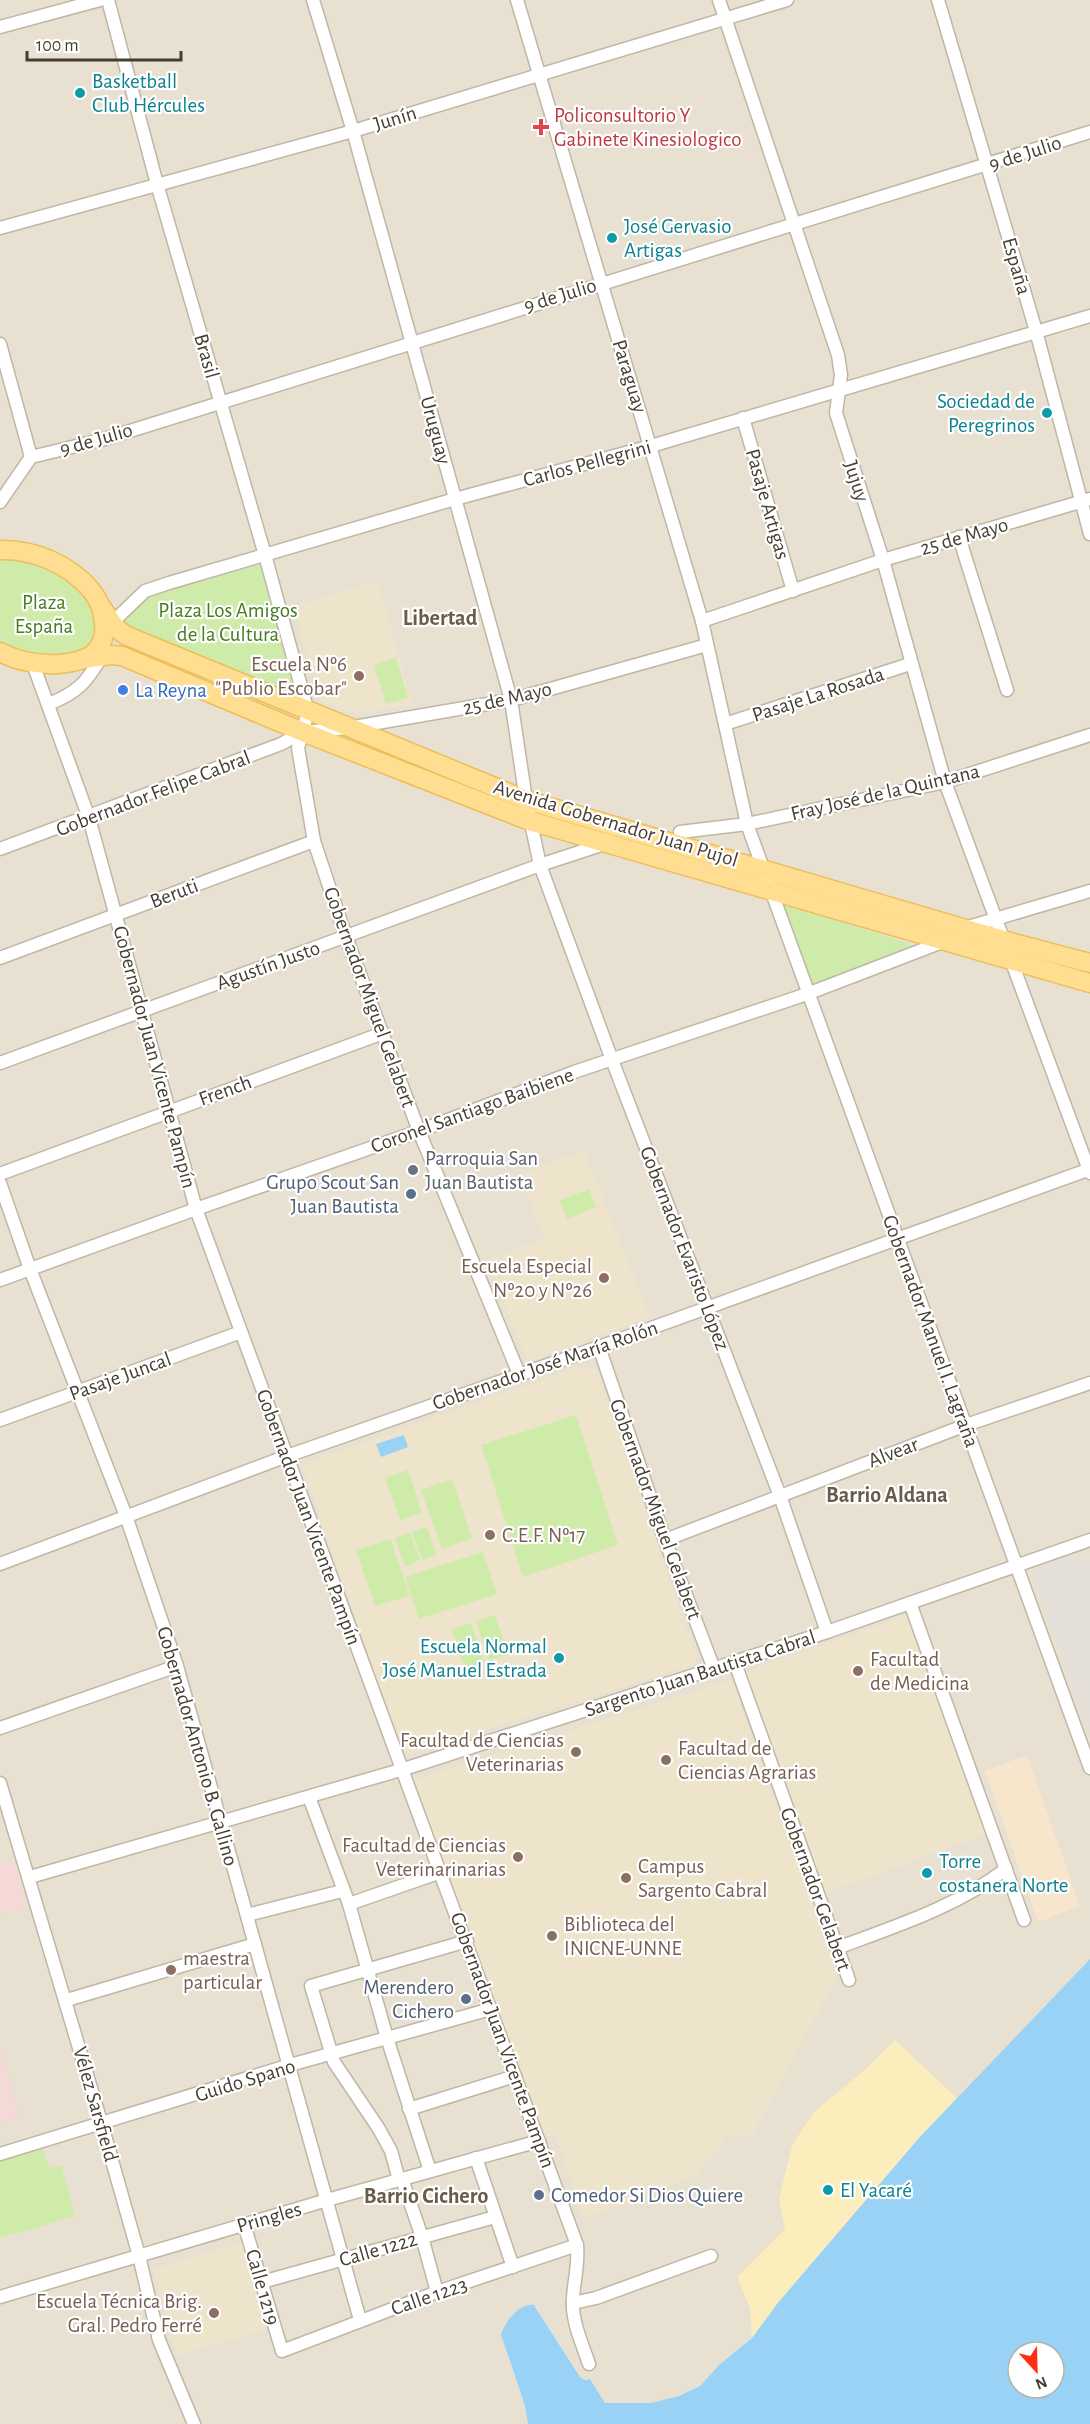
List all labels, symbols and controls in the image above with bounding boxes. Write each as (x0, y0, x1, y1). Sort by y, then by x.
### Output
scale bar (27, 24, 182, 62)
text: 100 m (36, 37, 79, 55)
place label: Basketball Club Hércules (92, 71, 205, 116)
marker: Basketball Club Hércules (73, 86, 87, 100)
street label: Junín (371, 102, 419, 135)
place label: Policonsultorio Y Gabinete Kinesiologico (554, 105, 742, 150)
marker: Policonsultorio Y Gabinete Kinesiologico (532, 118, 550, 136)
street label: 9 de Julio (986, 132, 1064, 175)
place label: José Gervasio Artigas (624, 216, 732, 261)
marker: José Gervasio Artigas (605, 231, 619, 245)
street label: España (998, 235, 1035, 297)
street label: 9 de Julio (521, 274, 599, 316)
street label: Brasil (190, 331, 223, 381)
street label: Paraguay (608, 337, 651, 415)
place label: Sociedad de Peregrinos (937, 391, 1035, 436)
street label: Uruguay (416, 394, 455, 466)
marker: Sociedad de Peregrinos (1040, 406, 1054, 420)
street label: 9 de Julio (57, 419, 135, 460)
street label: Carlos Pellegrini (521, 436, 653, 491)
street label: Pasaje Artigas (742, 446, 793, 562)
street label: Jujuy (840, 458, 873, 504)
street label: 25 de Mayo (918, 514, 1011, 559)
park label: Plaza España (15, 592, 74, 637)
park label: Plaza Los Amigos de la Cultura (158, 600, 298, 645)
district label: Libertad (403, 607, 478, 629)
place label: Escuela Nº6 "Publio Escobar" (215, 654, 347, 699)
street label: Pasaje La Rosada (750, 663, 887, 726)
marker: Escuela Nº6 "Publio Escobar" (352, 669, 366, 683)
street label: 25 de Mayo (461, 678, 554, 719)
place label: La Reyna (135, 680, 207, 701)
marker: La Reyna (116, 683, 130, 697)
street label: Gobernador Felipe Cabral (53, 747, 253, 840)
street label: Fray José de la Quintana (789, 760, 982, 824)
street label: Avenida Gobernador Juan Pujol (491, 776, 741, 871)
street label: Beruti (147, 875, 201, 912)
street label: Gobernador Miguel Gelabert (320, 884, 419, 1111)
street label: Gobernador Juan Vicente Pampín (109, 924, 200, 1191)
street label: Agustín Justo (214, 937, 323, 994)
street label: Coronel Santiago Baibiene (368, 1064, 576, 1157)
street label: French (196, 1071, 254, 1110)
street label: Gobernador Evaristo López (636, 1143, 733, 1353)
place label: Parroquia San Juan Bautista (425, 1148, 538, 1193)
marker: Parroquia San Juan Bautista (406, 1163, 420, 1177)
place label: Grupo Scout San Juan Bautista (266, 1172, 399, 1217)
marker: Grupo Scout San Juan Bautista (404, 1187, 418, 1201)
street label: Gobernador Manuel I. Lagraña (879, 1212, 983, 1450)
place label: Escuela Especial Nº20 y Nº26 (461, 1256, 592, 1301)
marker: Escuela Especial Nº20 y Nº26 (597, 1271, 611, 1285)
street label: Gobernador José María Rolón (430, 1317, 661, 1414)
street label: Pasaje Juncal (66, 1348, 174, 1405)
street label: Gobernador Juan Vicente Pampín (252, 1386, 365, 1648)
street label: Gobernador Miguel Gelabert (606, 1396, 705, 1623)
street label: Alvear (865, 1433, 921, 1472)
district label: Barrio Aldana (826, 1484, 948, 1506)
place label: C.E.F. Nº17 (502, 1525, 586, 1546)
marker: C.E.F. Nº17 (483, 1528, 497, 1542)
street label: Gobernador Antonio B. Gallino (153, 1624, 242, 1868)
street label: Sargento Juan Bautista Cabral (582, 1626, 818, 1721)
place label: Escuela Normal José Manuel Estrada (383, 1636, 547, 1681)
place label: Facultad de Medicina (870, 1649, 970, 1694)
marker: Escuela Normal José Manuel Estrada (552, 1651, 566, 1665)
marker: Facultad de Medicina (851, 1664, 865, 1678)
place label: Facultad de Ciencias Veterinarias (400, 1730, 564, 1775)
place label: Facultad de Ciencias Agrarias (678, 1738, 816, 1783)
marker: Facultad de Ciencias Veterinarias (569, 1745, 583, 1759)
marker: Facultad de Ciencias Agrarias (659, 1753, 673, 1767)
street label: Gobernador Gelabert (776, 1805, 855, 1974)
place label: Facultad de Ciencias Veterinarinarias (342, 1835, 506, 1880)
marker: Facultad de Ciencias Veterinarinarias (511, 1850, 525, 1864)
place label: Torre costanera Norte (939, 1851, 1069, 1896)
place label: Campus Sargento Cabral (638, 1856, 767, 1901)
marker: Torre costanera Norte (920, 1866, 934, 1880)
marker: Campus Sargento Cabral (619, 1871, 633, 1885)
street label: Gobernador Juan Vicente Pampín (446, 1909, 559, 2171)
place label: Biblioteca del INICNE-UNNE (564, 1914, 682, 1959)
marker: Biblioteca del INICNE-UNNE (545, 1929, 559, 1943)
place label: maestra particular (183, 1948, 262, 1993)
marker: maestra particular (164, 1963, 178, 1977)
place label: Merendero Cichero (363, 1977, 454, 2022)
marker: Merendero Cichero (459, 1992, 473, 2006)
street label: Vélez Sarsfield (69, 2044, 122, 2164)
street label: Guido Spano (192, 2055, 298, 2106)
place label: El Yacaré (840, 2180, 912, 2201)
marker: El Yacaré (821, 2183, 835, 2197)
district label: Barrio Cichero (364, 2185, 488, 2207)
place label: Comedor Si Dios Quiere (551, 2185, 743, 2206)
marker: Comedor Si Dios Quiere (532, 2188, 546, 2202)
street label: Pringles (234, 2198, 304, 2237)
street label: Calle 1222 (337, 2228, 419, 2271)
street label: Calle 1219 (242, 2247, 283, 2328)
street label: Calle 1223 (388, 2274, 470, 2319)
place label: Escuela Técnica Brig. Gral. Pedro Ferré (36, 2291, 202, 2336)
marker: Escuela Técnica Brig. Gral. Pedro Ferré (207, 2306, 221, 2320)
north arrow (1006, 2340, 1066, 2400)
text: N (1033, 2373, 1049, 2392)

